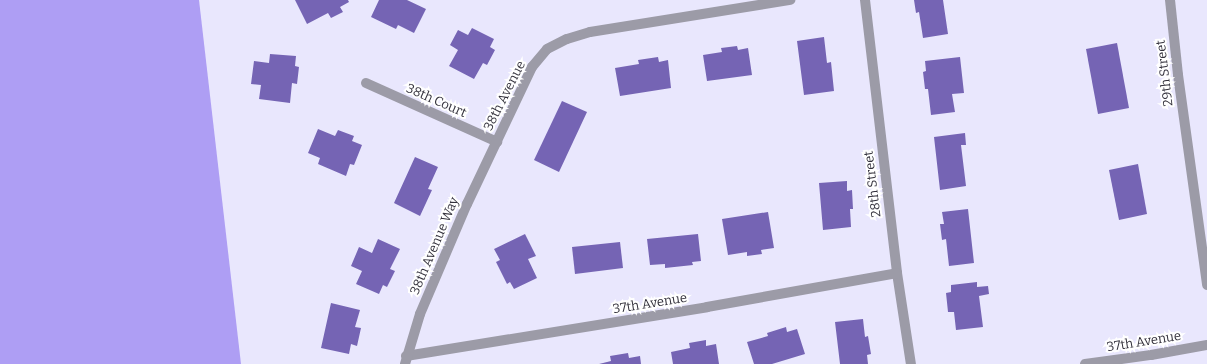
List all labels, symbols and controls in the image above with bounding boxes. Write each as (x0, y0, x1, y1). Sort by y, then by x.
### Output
street label: 29th Street (1153, 39, 1177, 107)
street label: 38th Avenue (481, 59, 529, 133)
street label: 38th Court (403, 81, 469, 121)
street label: 28th Street (861, 150, 885, 218)
street label: 38th Avenue Way (407, 195, 463, 297)
street label: 37th Avenue (612, 290, 688, 318)
street label: 37th Avenue (1106, 328, 1182, 356)

